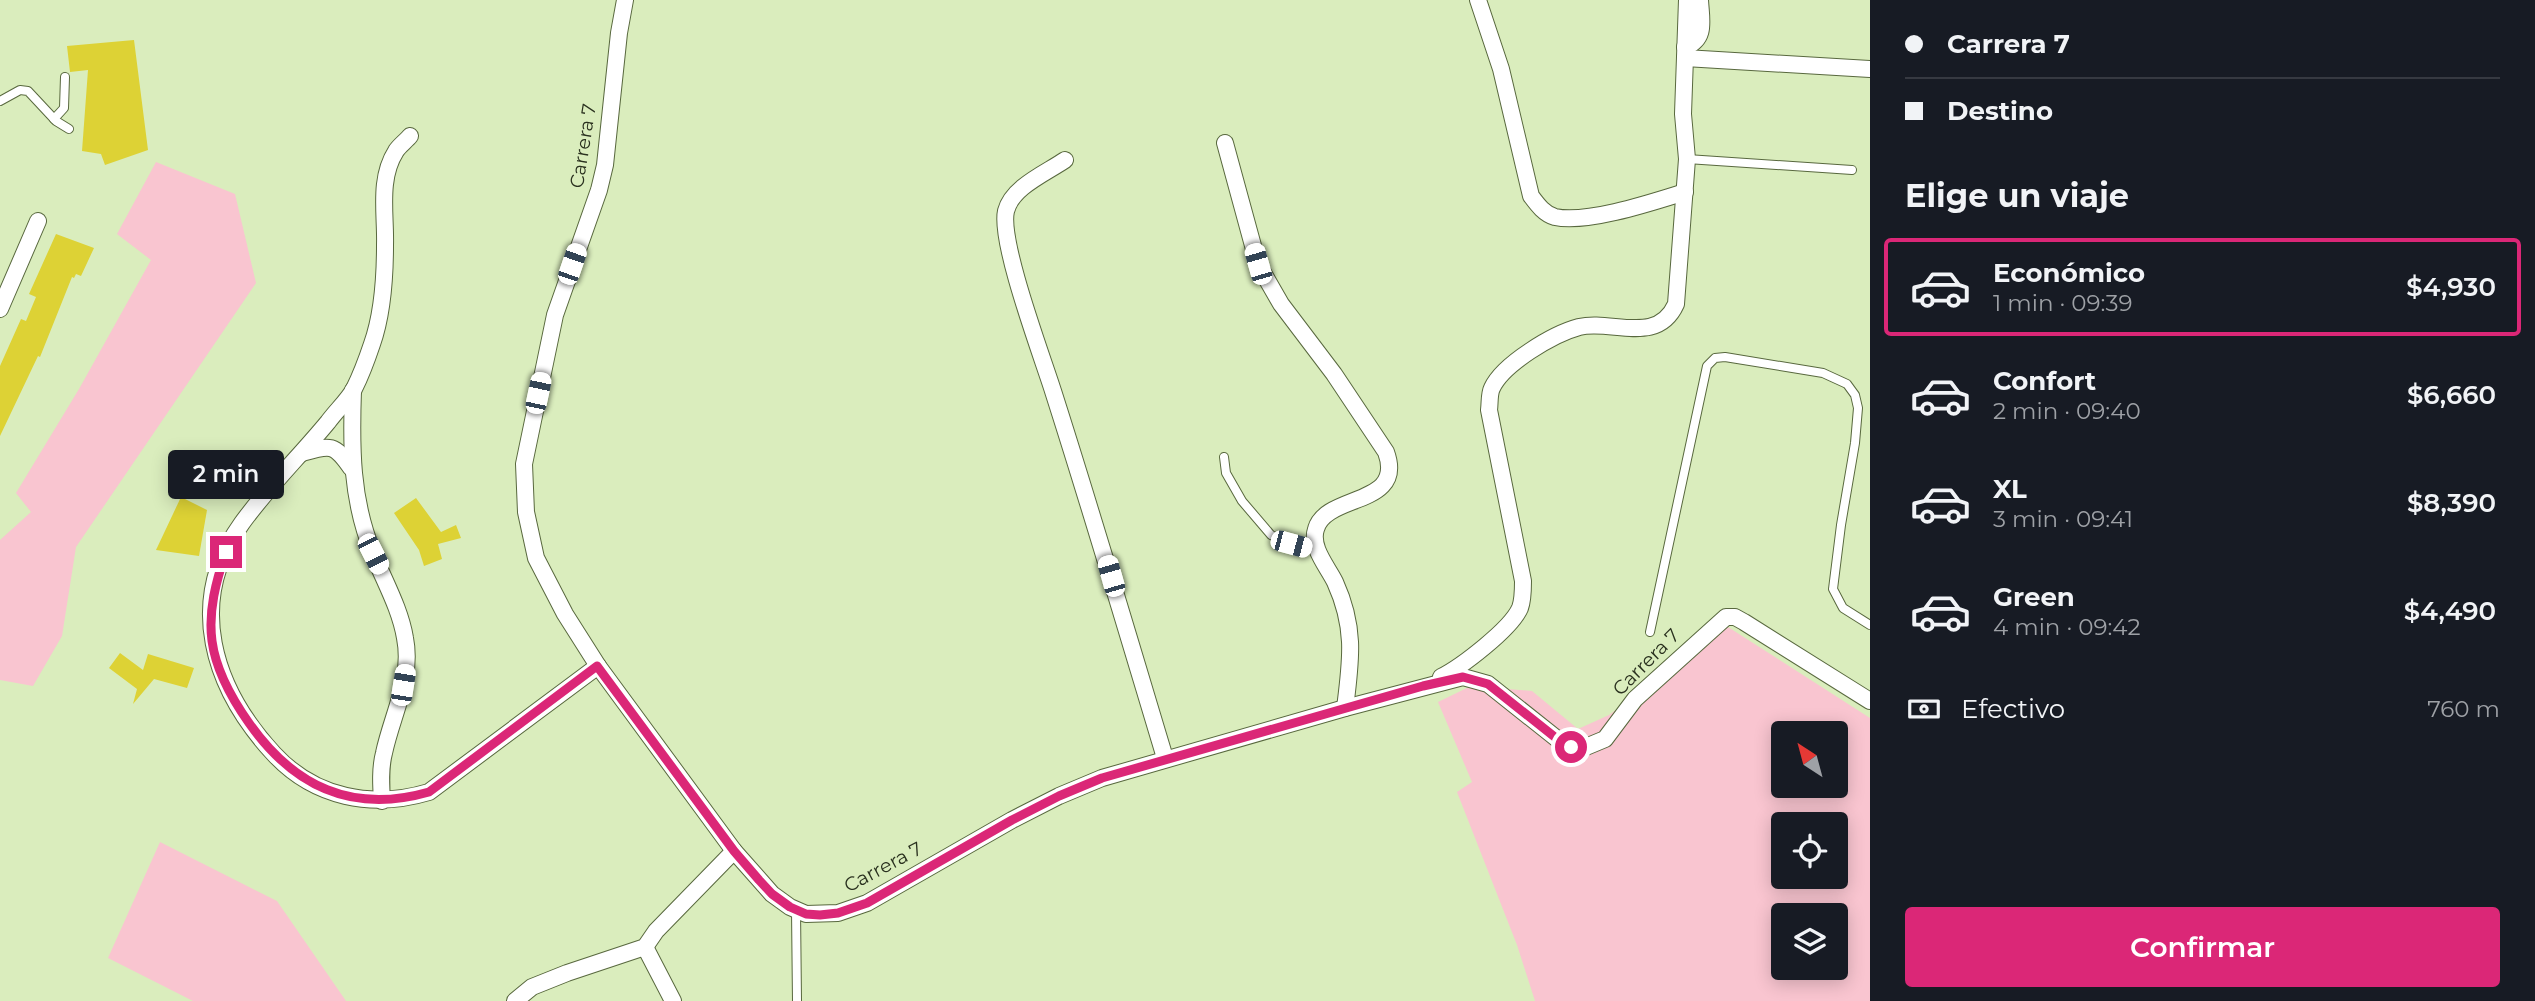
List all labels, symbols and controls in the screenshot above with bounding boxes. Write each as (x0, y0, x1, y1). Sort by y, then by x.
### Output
text: Carrera 7 (1947, 28, 2070, 60)
text: Destino (1947, 95, 2053, 127)
street label: Carrera 7 (565, 102, 601, 190)
text: Elige un viaje (1905, 176, 2129, 215)
car (556, 241, 589, 287)
car (1243, 241, 1274, 287)
icon: car (1909, 256, 1972, 319)
text: Económico (1993, 257, 2145, 289)
text: $4,930 (2406, 271, 2496, 303)
text: 1 min · 09:39 (1993, 289, 2132, 317)
icon: car (1909, 364, 1972, 427)
text: Confort (1993, 365, 2096, 397)
car (524, 370, 553, 416)
text: $6,660 (2407, 379, 2496, 411)
text: 2 min · 09:40 (1993, 397, 2141, 425)
callout: 2 min (168, 450, 284, 500)
text: 2 min (193, 460, 259, 488)
icon: car (1909, 472, 1972, 535)
text: XL (1993, 473, 2027, 505)
text: $8,390 (2407, 487, 2496, 519)
text: 3 min · 09:41 (1993, 505, 2133, 533)
car (1268, 528, 1315, 560)
car (355, 531, 392, 577)
route end (210, 536, 242, 568)
car (1096, 553, 1127, 599)
icon: car (1909, 580, 1972, 643)
text: Green (1993, 581, 2075, 613)
text: $4,490 (2404, 595, 2496, 627)
text: 4 min · 09:42 (1993, 613, 2141, 641)
street label: Carrera 7 (1608, 624, 1684, 700)
car (390, 663, 417, 707)
icon: cash (1905, 690, 1943, 728)
text: Efectivo (1961, 693, 2065, 725)
text: 760 m (2427, 695, 2500, 723)
north arrow (1771, 721, 1848, 798)
map controls (1771, 721, 1848, 980)
route start (1555, 731, 1587, 763)
button: locate (1771, 812, 1848, 889)
street label: Carrera 7 (840, 837, 926, 897)
button: layers (1771, 903, 1848, 980)
button: Confirmar (1905, 907, 2500, 987)

